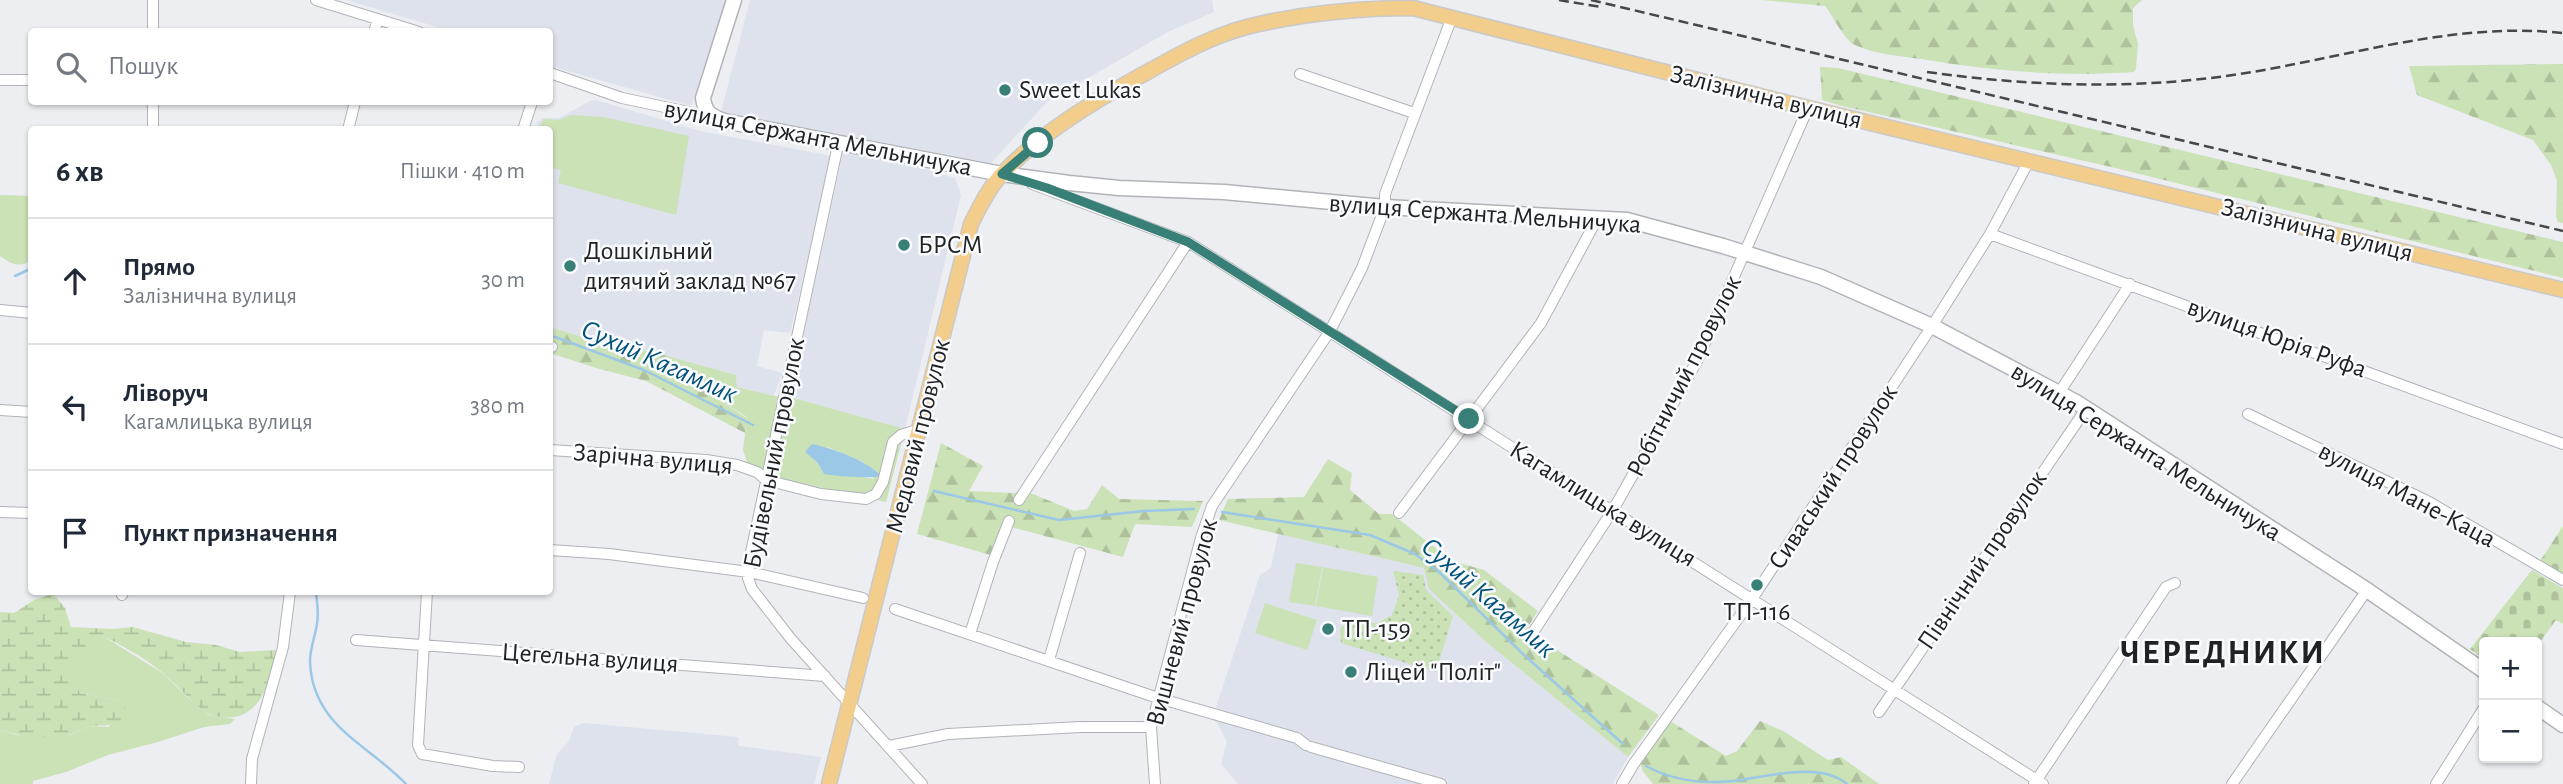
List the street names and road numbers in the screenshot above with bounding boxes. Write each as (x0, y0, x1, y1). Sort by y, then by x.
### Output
street label: Залізнична вулиця (1667, 61, 1865, 133)
street label: вулиця Сержанта Мельничука (662, 95, 974, 181)
street label: вулиця Сержанта Мельничука (1328, 190, 1642, 238)
street label: Залізнична вулиця (2218, 194, 2416, 266)
street label: Робітничий провулок (1622, 271, 1746, 481)
street label: вулиця Юрія Руфа (2184, 294, 2370, 383)
street label: Будівельний провулок (739, 335, 809, 570)
street label: Медовий провулок (881, 336, 955, 536)
street label: вулиця Сержанта Мельничука (2006, 358, 2286, 546)
street label: Сиваський провулок (1764, 380, 1902, 574)
street label: Кагамлицька вулиця (1505, 436, 1701, 572)
street label: вулиця Мане-Каца (2314, 437, 2500, 553)
street label: Зарічна вулиця (572, 439, 734, 479)
street label: Північний провулок (1913, 466, 2051, 654)
street label: Вишневий провулок (1142, 515, 1222, 728)
street label: Цегельна вулиця (501, 639, 679, 677)

